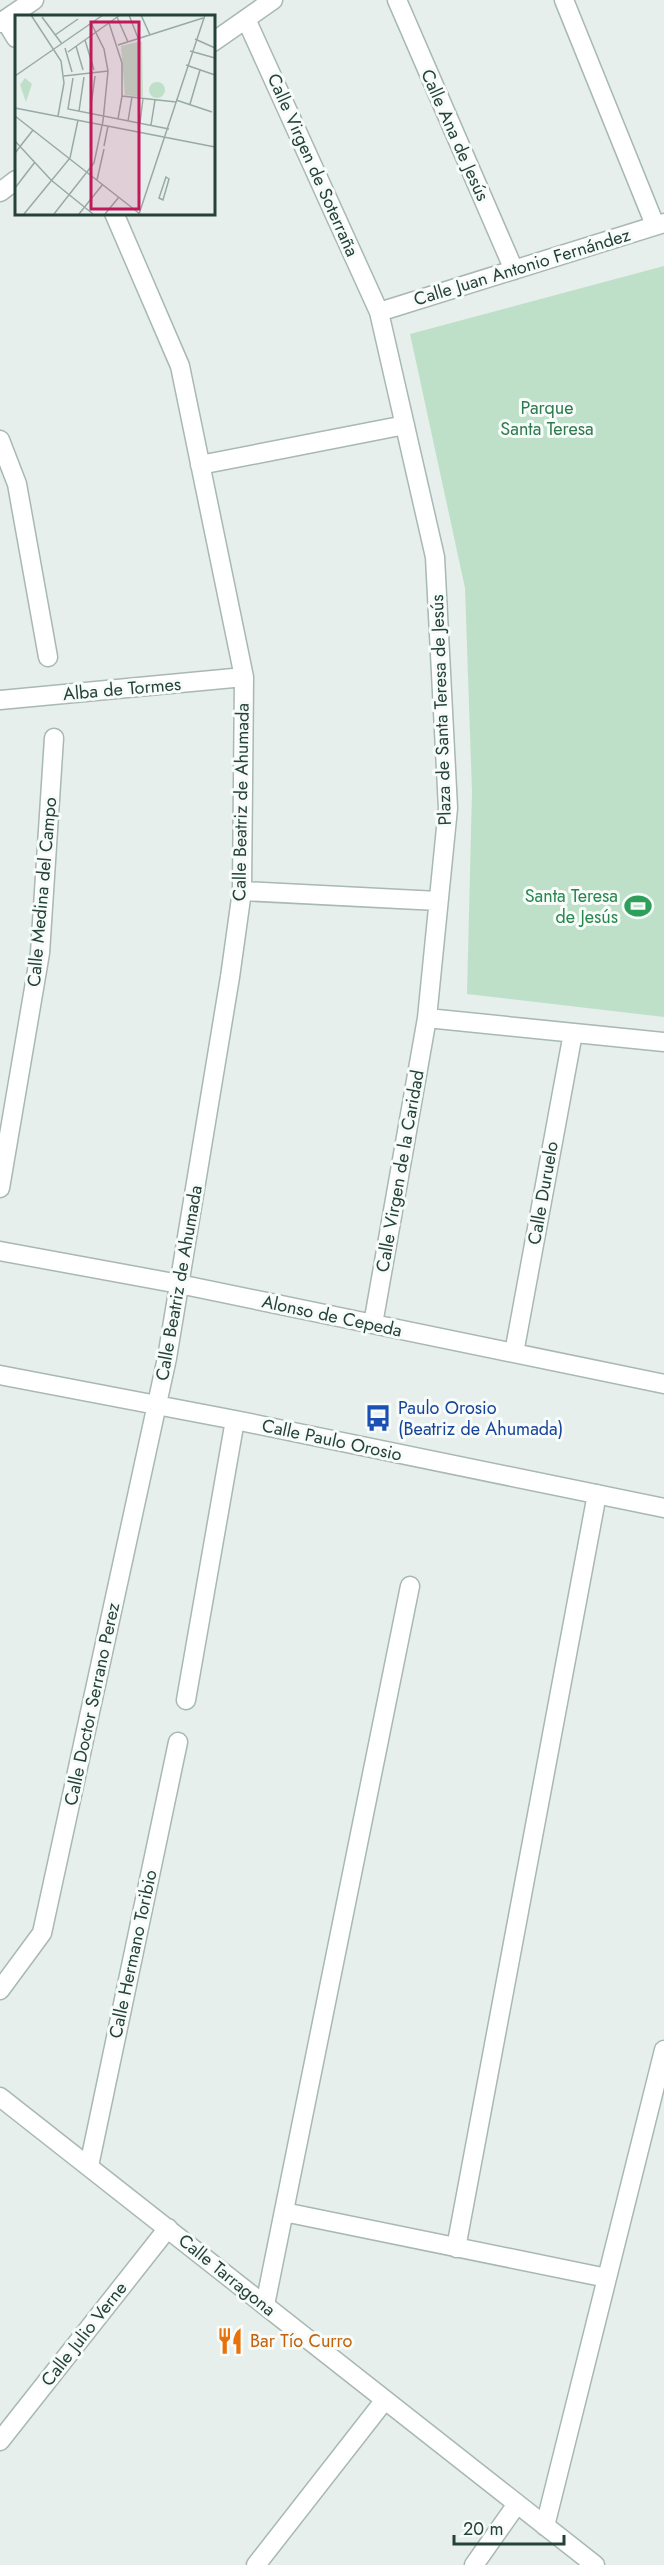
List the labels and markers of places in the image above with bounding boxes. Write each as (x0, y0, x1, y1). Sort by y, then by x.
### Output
place label: Santa Teresa de Jesús (525, 883, 618, 930)
sports icon: Santa Teresa de Jesús (623, 891, 653, 921)
place label: Paulo Orosio (Beatriz de Ahumada) (398, 1395, 563, 1442)
bus stop icon: Paulo Orosio (Beatriz de Ahumada) (363, 1403, 393, 1433)
restaurant icon: Bar Tío Curro (215, 2326, 245, 2356)
place label: Bar Tío Curro (250, 2328, 352, 2354)

